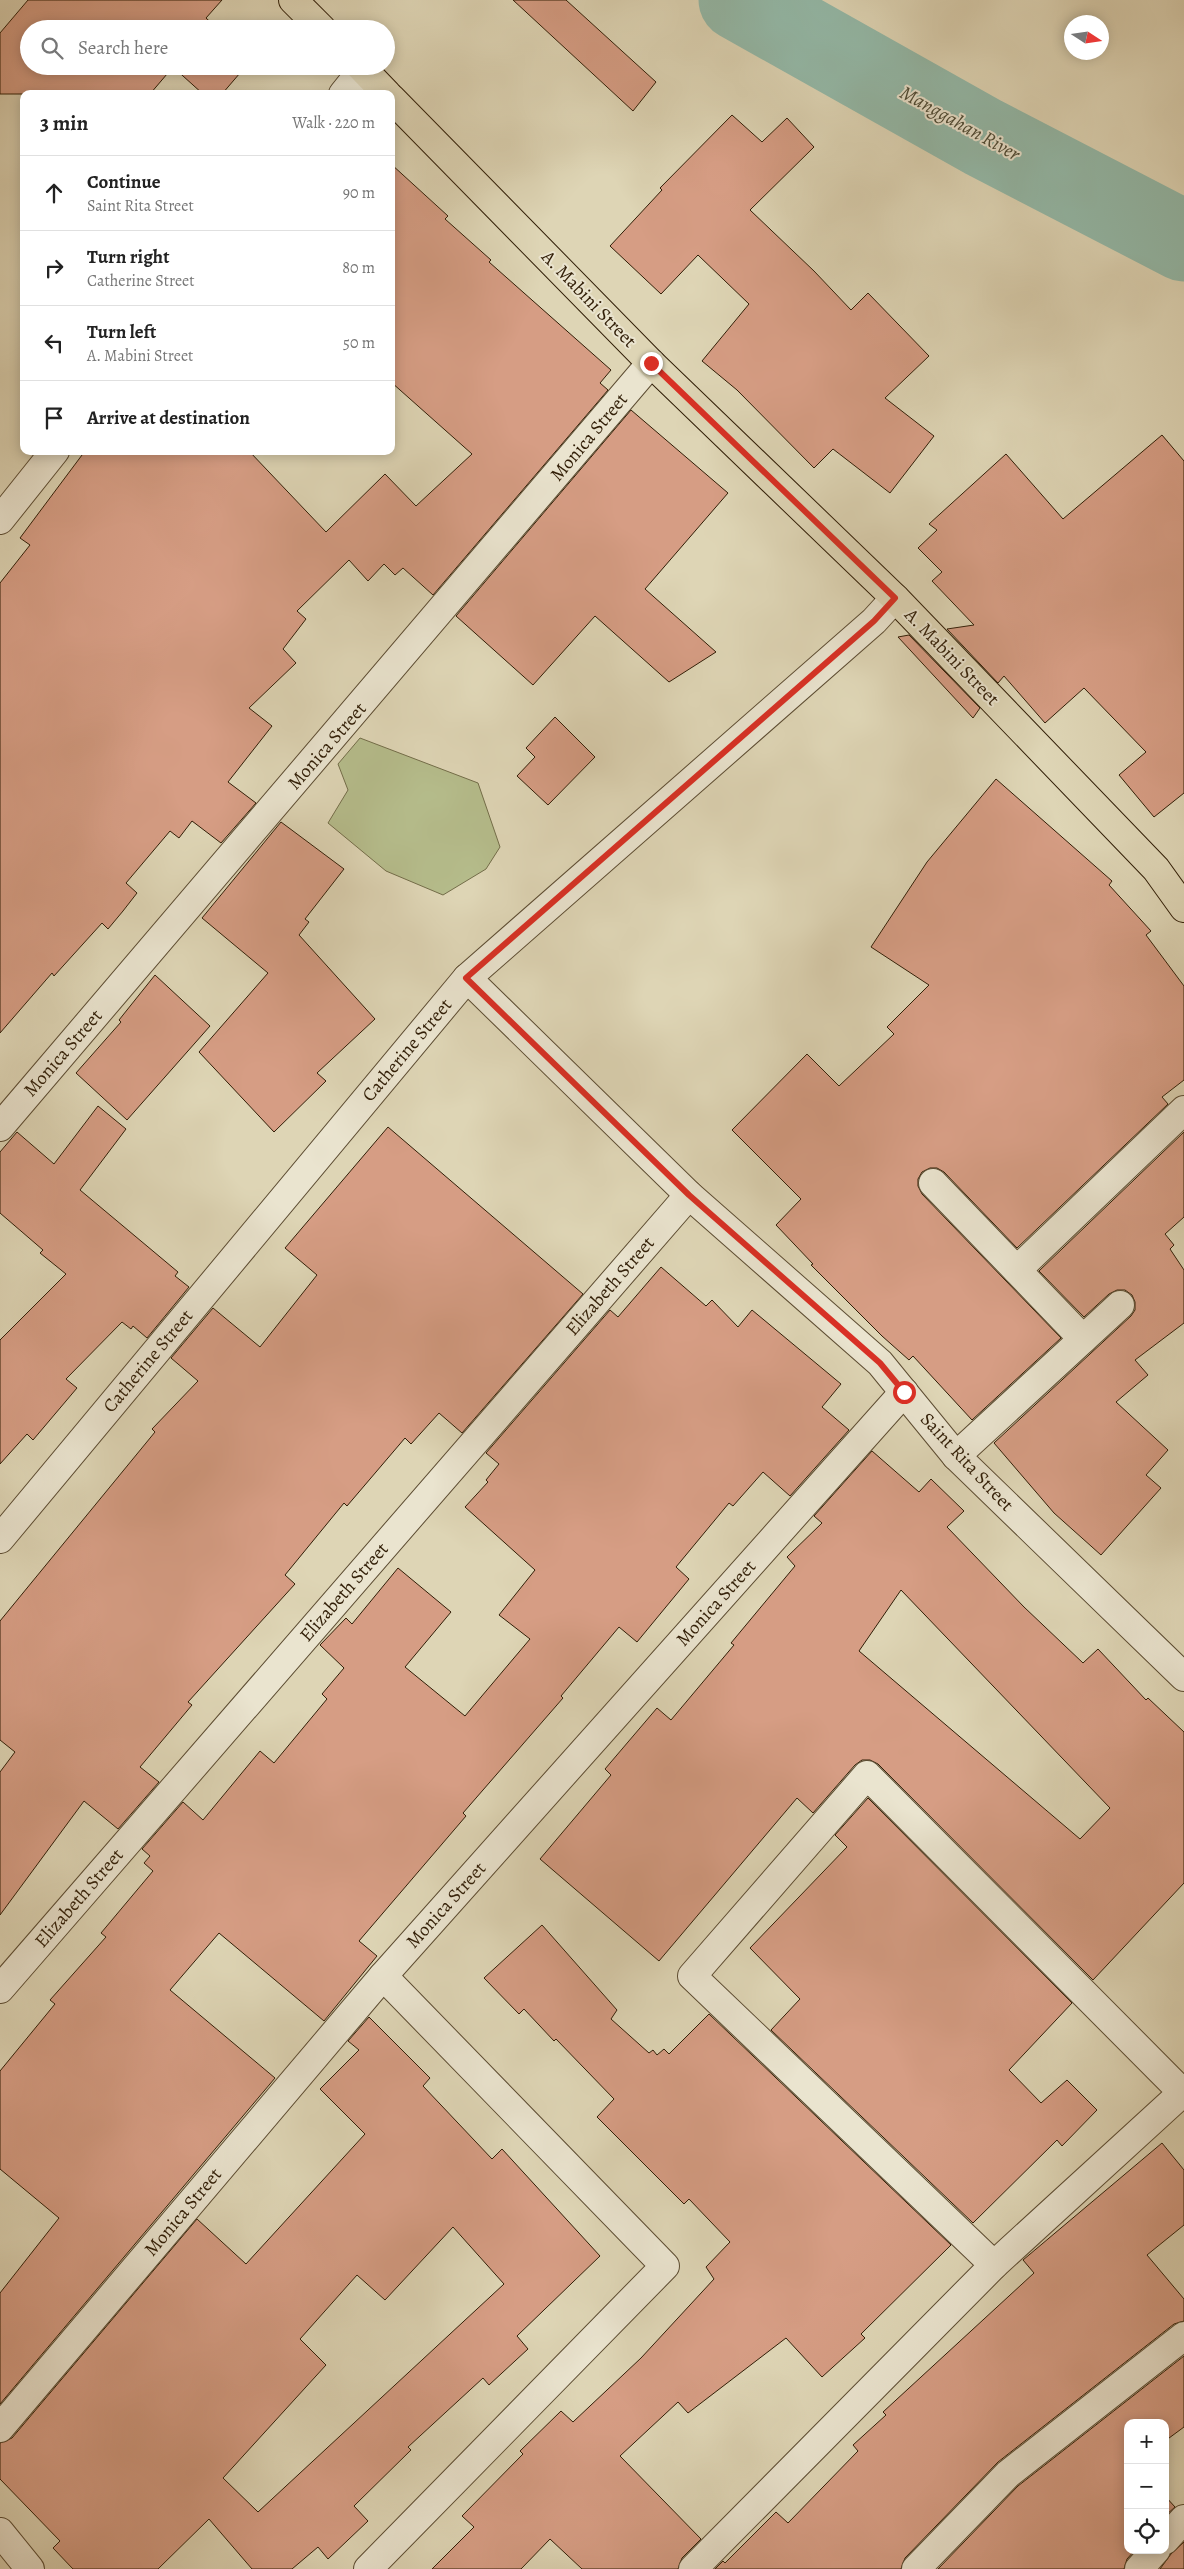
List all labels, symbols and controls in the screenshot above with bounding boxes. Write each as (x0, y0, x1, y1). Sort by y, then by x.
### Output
north arrow (1064, 15, 1109, 60)
search box (20, 20, 395, 75)
icon: search (38, 34, 66, 62)
text: Search here (78, 35, 168, 61)
water label: Manggahan River (895, 79, 1026, 168)
text: 3 min (40, 109, 88, 137)
text: Walk · 220 m (292, 112, 375, 134)
text: Continue (87, 169, 161, 195)
icon: ahead (40, 179, 68, 207)
text: 90 m (343, 182, 375, 204)
text: Saint Rita Street (87, 195, 194, 217)
text: Turn right (87, 244, 169, 270)
street label: A. Mabini Street (535, 244, 642, 353)
icon: right (40, 254, 68, 282)
text: 80 m (342, 257, 375, 279)
text: Catherine Street (87, 270, 195, 292)
text: Turn left (87, 319, 156, 345)
icon: left (40, 329, 68, 357)
text: 50 m (343, 332, 375, 354)
text: A. Mabini Street (87, 345, 193, 367)
route end (640, 352, 663, 375)
street label: Monica Street (544, 387, 634, 487)
icon: arrive (40, 404, 68, 432)
text: Arrive at destination (87, 405, 250, 431)
street label: A. Mabini Street (898, 602, 1005, 711)
street label: Monica Street (282, 697, 372, 795)
street label: Catherine Street (356, 993, 458, 1107)
street label: Monica Street (18, 1004, 108, 1102)
street label: Elizabeth Street (560, 1231, 660, 1341)
street label: Catherine Street (97, 1304, 199, 1418)
route start (893, 1381, 916, 1404)
street label: Saint Rita Street (914, 1407, 1020, 1517)
street label: Elizabeth Street (294, 1537, 394, 1647)
street label: Monica Street (670, 1554, 762, 1652)
street label: Elizabeth Street (29, 1843, 129, 1953)
street label: Monica Street (400, 1856, 492, 1954)
street label: Monica Street (138, 2162, 228, 2262)
map controls (1124, 2419, 1169, 2554)
button: + (1124, 2419, 1169, 2464)
button: − (1124, 2464, 1169, 2509)
button: locate (1124, 2509, 1169, 2554)

